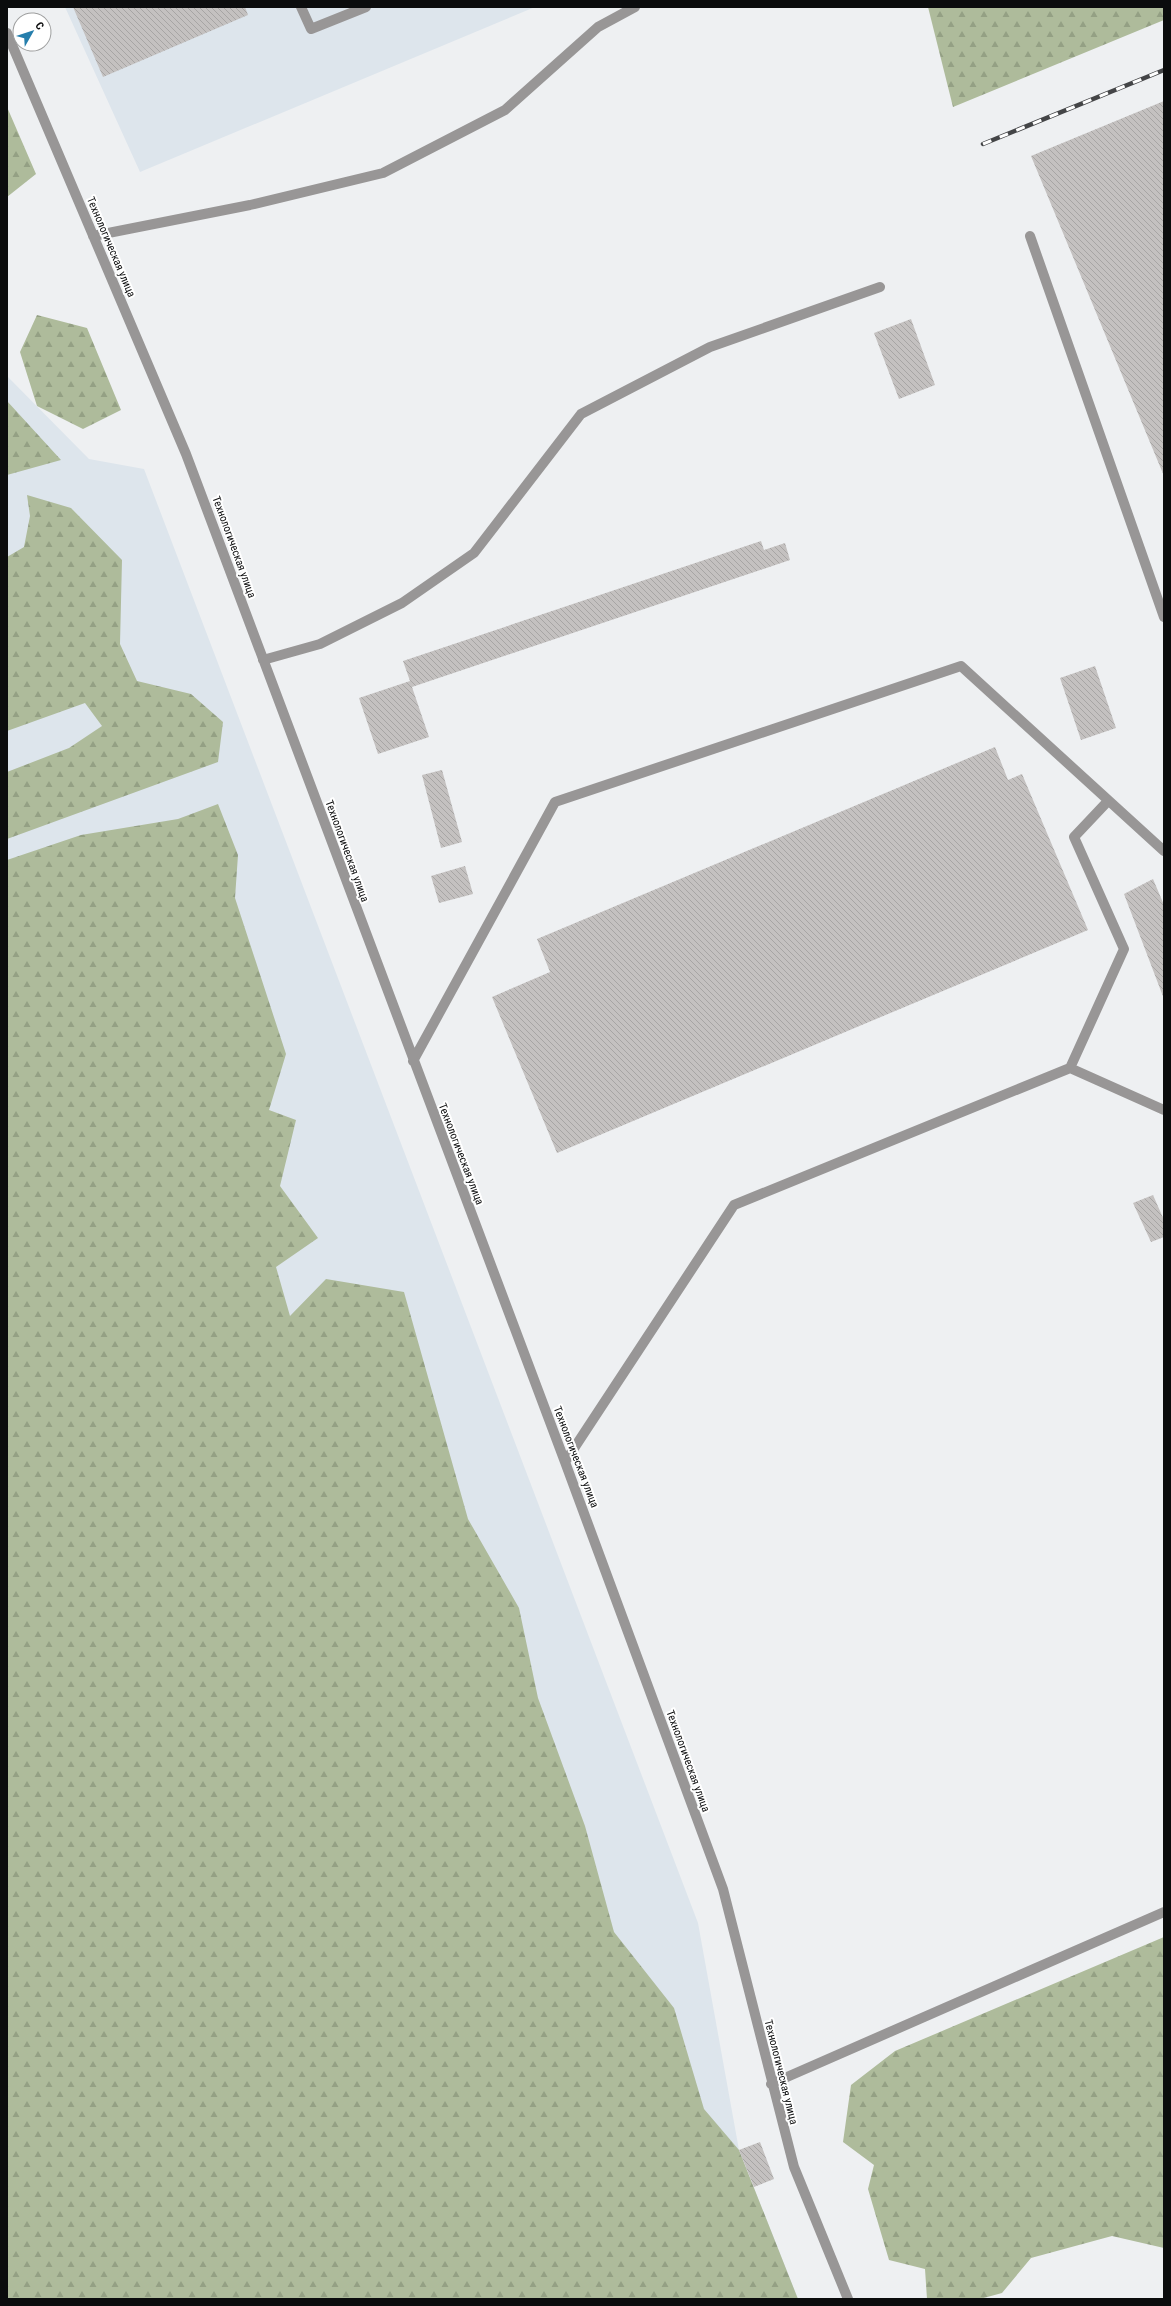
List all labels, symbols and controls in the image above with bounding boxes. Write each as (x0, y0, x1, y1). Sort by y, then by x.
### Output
north arrow (12, 12, 52, 52)
text: С (32, 19, 46, 33)
street label: Технологическая улица (84, 195, 138, 299)
street label: Технологическая улица (209, 494, 259, 600)
street label: Технологическая улица (322, 798, 372, 904)
street label: Технологическая улица (436, 1101, 486, 1207)
street label: Технологическая улица (551, 1404, 601, 1510)
street label: Технологическая улица (663, 1708, 713, 1814)
street label: Технологическая улица (762, 2018, 800, 2126)

